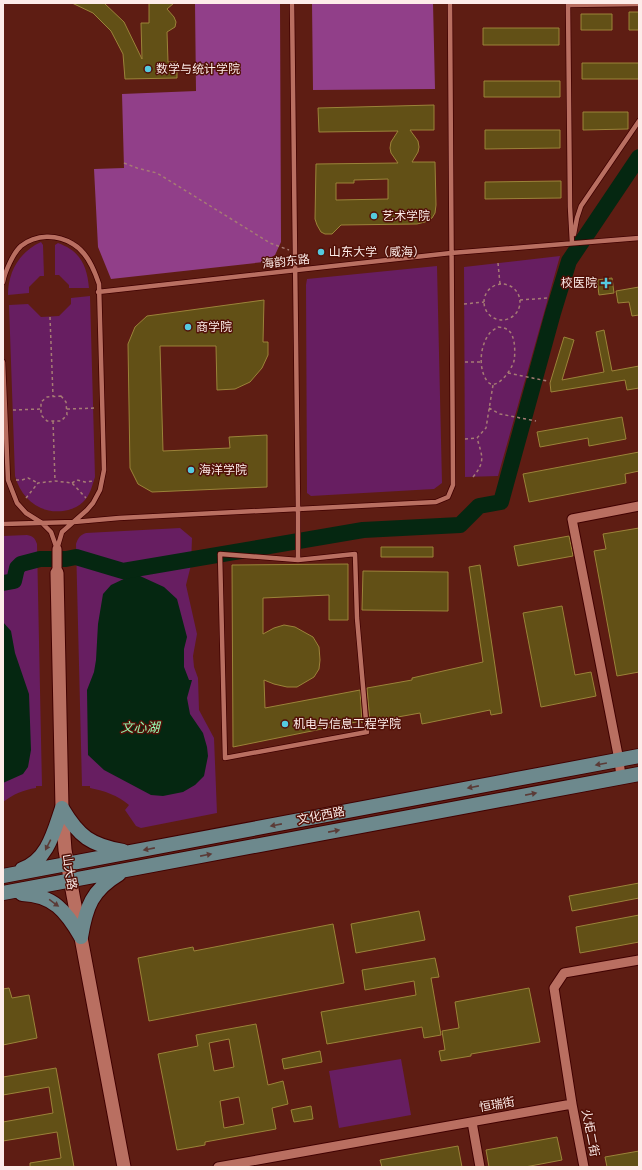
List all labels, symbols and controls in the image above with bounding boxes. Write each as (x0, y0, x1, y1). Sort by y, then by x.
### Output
place label: 数学与统计学院 (156, 62, 240, 77)
marker: 数学与统计学院 (143, 64, 153, 74)
place label: 艺术学院 (382, 209, 430, 224)
marker: 艺术学院 (369, 211, 379, 221)
place label: 山东大学（威海） (329, 245, 425, 260)
marker: 山东大学（威海） (316, 247, 326, 257)
street label: 海韵东路 (261, 252, 311, 272)
place label: 校医院 (561, 276, 597, 291)
marker: 校医院 (600, 277, 612, 289)
place label: 商学院 (196, 320, 232, 335)
marker: 商学院 (183, 322, 193, 332)
place label: 海洋学院 (199, 463, 247, 478)
marker: 海洋学院 (186, 465, 196, 475)
place label: 机电与信息工程学院 (293, 717, 401, 732)
marker: 机电与信息工程学院 (280, 719, 290, 729)
water label: 文心湖 (120, 720, 161, 736)
one-way arrow (595, 761, 607, 767)
one-way arrow (467, 785, 479, 791)
one-way arrow (525, 791, 537, 797)
street label: 文化西路 (296, 804, 346, 828)
one-way arrow (270, 822, 283, 828)
one-way arrow (328, 828, 340, 834)
one-way arrow (45, 839, 51, 850)
one-way arrow (143, 846, 155, 852)
one-way arrow (200, 852, 213, 858)
street label: 山大路 (59, 853, 79, 891)
one-way arrow (48, 899, 59, 907)
street label: 恒瑞街 (478, 1094, 516, 1116)
street label: 火炬二街 (578, 1108, 602, 1158)

